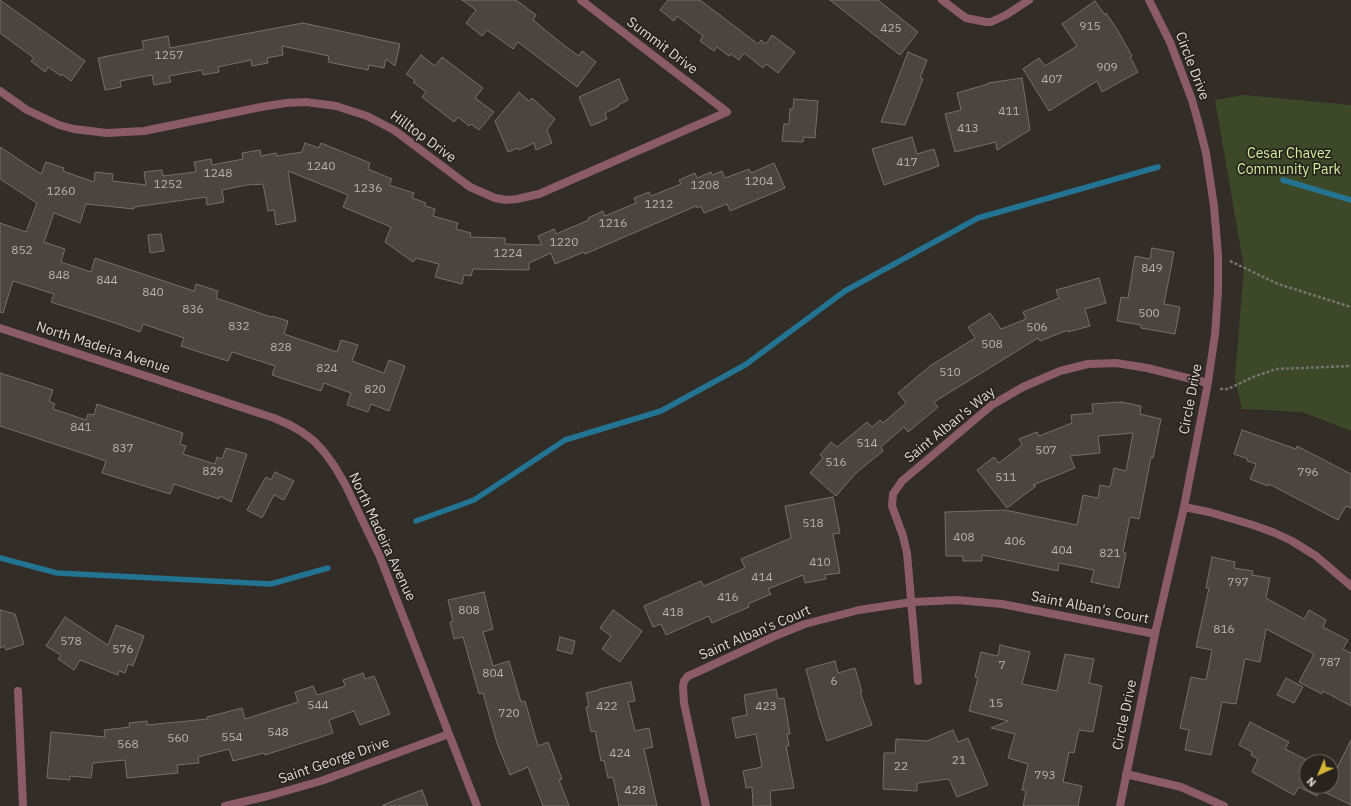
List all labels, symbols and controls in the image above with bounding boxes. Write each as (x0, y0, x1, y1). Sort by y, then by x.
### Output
street label: Summit Drive (623, 14, 701, 78)
house number: 915 (1079, 20, 1101, 34)
house number: 425 (880, 22, 902, 36)
street label: Circle Drive (1171, 30, 1213, 102)
house number: 1257 (155, 49, 183, 63)
house number: 909 (1096, 61, 1118, 75)
house number: 407 (1041, 73, 1063, 87)
house number: 411 (998, 105, 1020, 119)
street label: Hilltop Drive (387, 107, 459, 167)
house number: 413 (957, 122, 979, 136)
park label: Cesar Chavez Community Park (1237, 146, 1341, 178)
house number: 417 (896, 156, 918, 170)
house number: 1240 (307, 160, 335, 174)
house number: 1248 (204, 167, 232, 181)
house number: 1204 (745, 175, 773, 189)
house number: 1252 (154, 178, 182, 192)
house number: 1208 (691, 179, 719, 193)
house number: 1236 (354, 182, 382, 196)
house number: 1260 (47, 185, 75, 199)
house number: 1212 (645, 198, 673, 212)
house number: 1216 (599, 217, 627, 231)
house number: 1220 (550, 236, 578, 250)
house number: 852 (11, 244, 33, 258)
house number: 1224 (494, 247, 522, 261)
house number: 849 (1141, 262, 1163, 276)
house number: 848 (48, 269, 70, 283)
house number: 844 (96, 274, 118, 288)
house number: 840 (142, 286, 164, 300)
house number: 836 (182, 303, 204, 317)
house number: 500 (1138, 307, 1160, 321)
street label: North Madeira Avenue (34, 318, 172, 378)
house number: 832 (228, 320, 250, 334)
house number: 506 (1026, 321, 1048, 335)
house number: 508 (981, 338, 1003, 352)
house number: 828 (270, 341, 292, 355)
house number: 824 (316, 362, 338, 376)
street label: Circle Drive (1176, 362, 1206, 436)
house number: 510 (939, 366, 961, 380)
house number: 820 (364, 383, 386, 397)
street label: Saint Alban's Way (901, 383, 999, 467)
house number: 841 (70, 421, 92, 435)
house number: 514 (856, 437, 878, 451)
house number: 837 (112, 442, 134, 456)
house number: 507 (1035, 444, 1057, 458)
house number: 516 (825, 456, 847, 470)
house number: 829 (202, 465, 224, 479)
house number: 796 (1297, 466, 1319, 480)
street label: North Madeira Avenue (345, 470, 419, 604)
house number: 511 (995, 471, 1017, 485)
house number: 518 (802, 517, 824, 531)
house number: 408 (953, 531, 975, 545)
house number: 406 (1004, 535, 1026, 549)
house number: 404 (1051, 544, 1073, 558)
house number: 821 (1099, 547, 1121, 561)
house number: 410 (809, 556, 831, 570)
house number: 414 (751, 571, 773, 585)
house number: 797 (1227, 576, 1249, 590)
street label: Saint Alban's Court (1030, 588, 1150, 628)
house number: 416 (717, 591, 739, 605)
street label: Saint Alban's Court (697, 602, 813, 664)
house number: 808 (458, 604, 480, 618)
house number: 418 (662, 606, 684, 620)
house number: 816 (1213, 623, 1235, 637)
house number: 578 (60, 635, 82, 649)
house number: 576 (112, 643, 134, 657)
house number: 787 (1319, 656, 1341, 670)
house number: 7 (998, 659, 1006, 673)
house number: 804 (482, 667, 504, 681)
house number: 6 (830, 675, 838, 689)
street label: Circle Drive (1109, 678, 1141, 752)
house number: 15 (989, 697, 1003, 711)
house number: 544 (307, 699, 329, 713)
house number: 422 (596, 700, 618, 714)
house number: 423 (755, 700, 777, 714)
house number: 720 (498, 707, 520, 721)
house number: 548 (267, 726, 289, 740)
house number: 554 (221, 731, 243, 745)
house number: 560 (167, 732, 189, 746)
street label: Saint George Drive (276, 734, 392, 788)
house number: 568 (117, 738, 139, 752)
house number: 424 (609, 747, 631, 761)
house number: 21 (952, 754, 966, 768)
north arrow (1299, 754, 1339, 794)
house number: 22 (894, 760, 908, 774)
house number: 793 (1034, 769, 1056, 783)
text: N (1304, 774, 1319, 790)
house number: 428 (624, 784, 646, 798)

